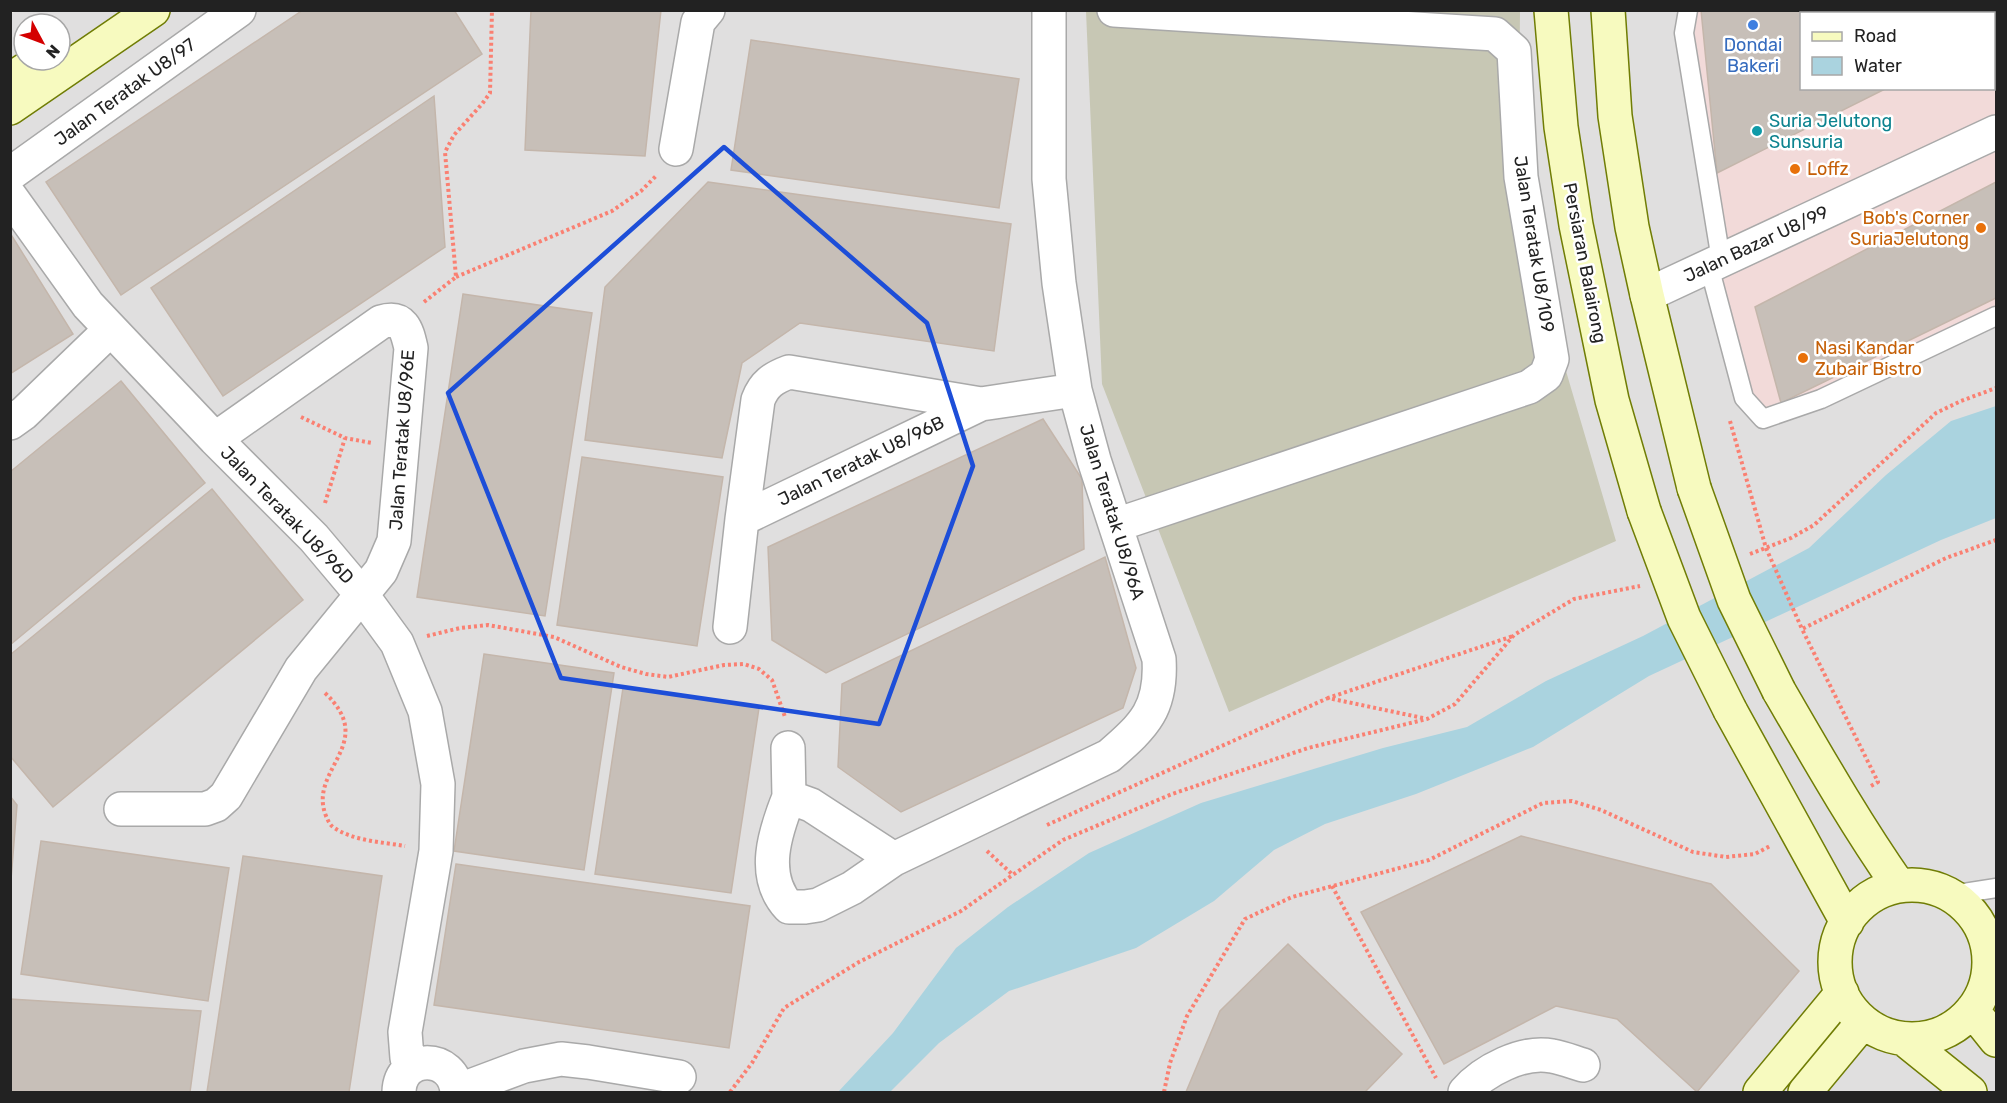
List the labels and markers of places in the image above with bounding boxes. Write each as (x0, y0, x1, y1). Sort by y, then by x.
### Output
marker: Dondai Bakeri (1746, 18, 1760, 32)
place label: Dondai Bakeri (1724, 34, 1782, 77)
place label: Suria Jelutong Sunsuria (1769, 110, 1892, 153)
marker: Suria Jelutong Sunsuria (1750, 124, 1764, 138)
place label: Loffz (1807, 158, 1849, 180)
marker: Loffz (1788, 162, 1802, 176)
place label: Bob's Corner SuriaJelutong (1850, 207, 1969, 250)
marker: Bob's Corner SuriaJelutong (1974, 221, 1988, 235)
place label: Nasi Kandar Zubair Bistro (1815, 337, 1922, 380)
marker: Nasi Kandar Zubair Bistro (1796, 351, 1810, 365)

